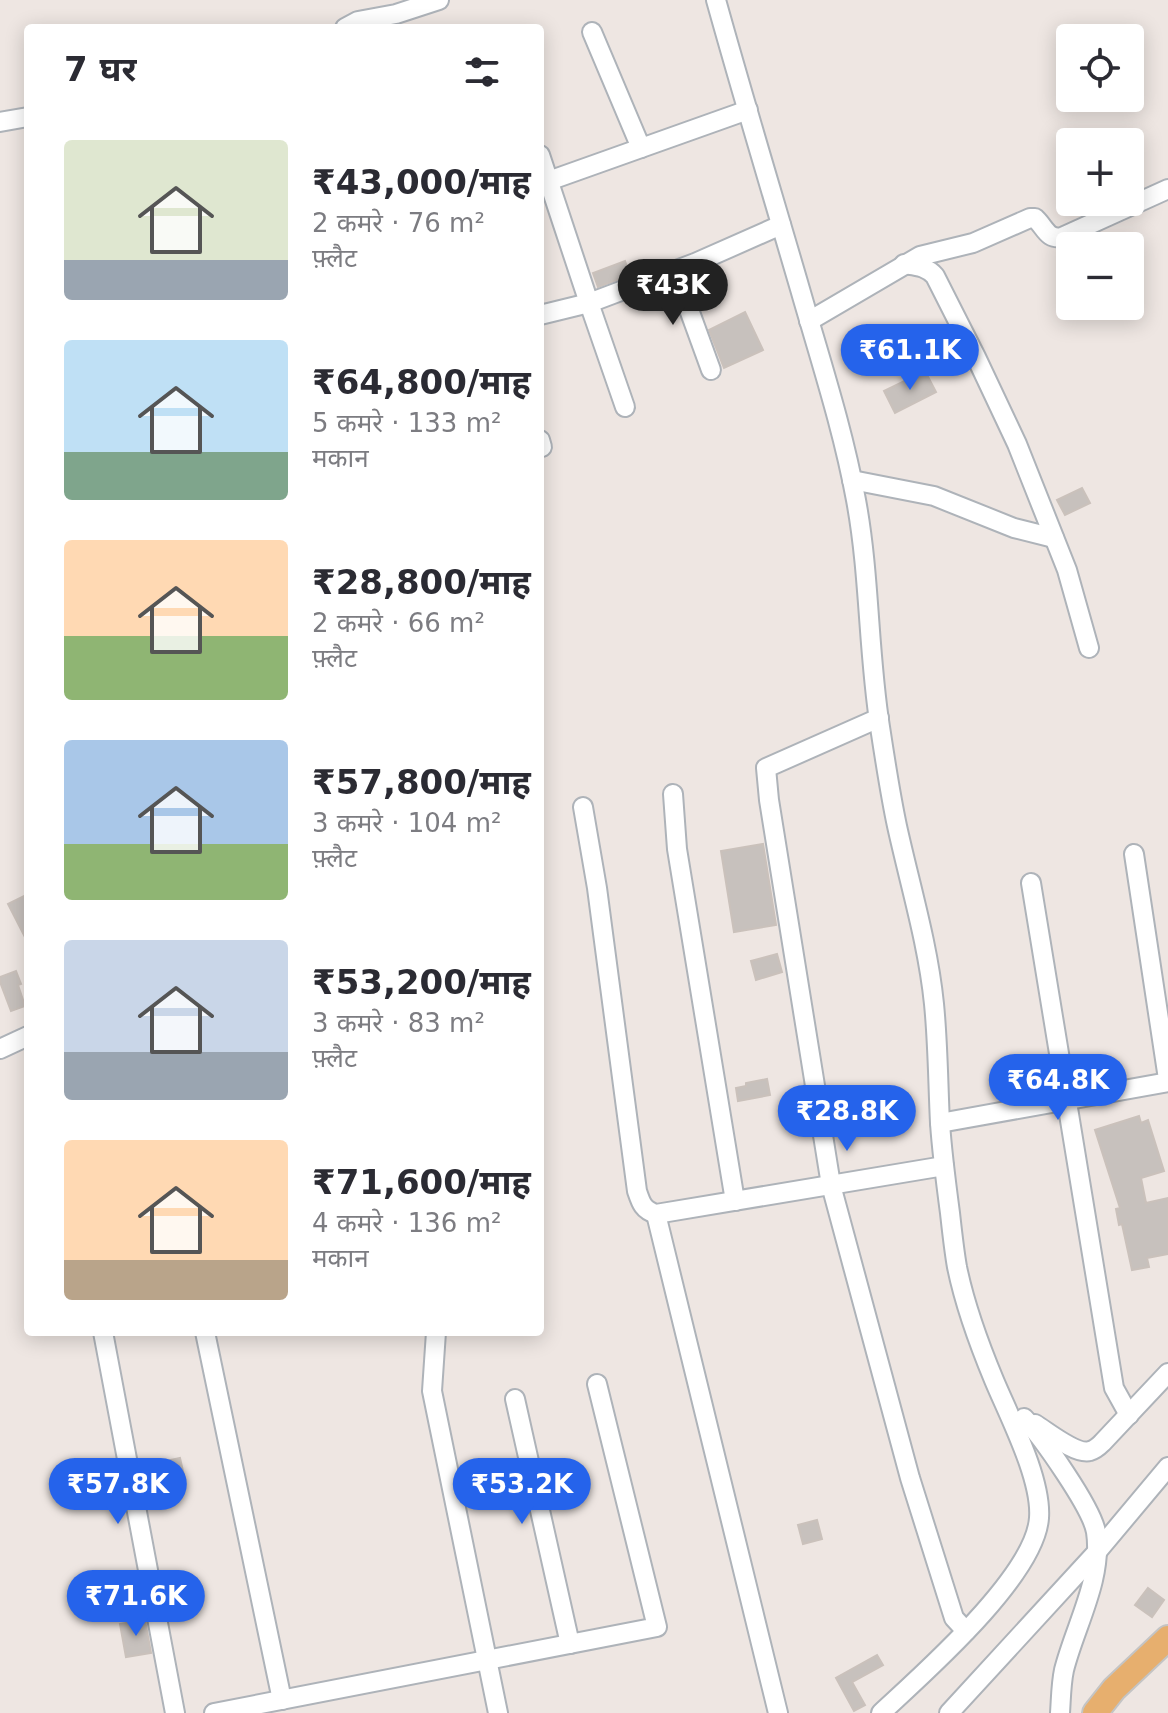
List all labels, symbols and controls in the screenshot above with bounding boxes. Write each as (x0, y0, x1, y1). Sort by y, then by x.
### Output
map controls (1056, 24, 1144, 320)
button: locate (1056, 24, 1144, 112)
text: 7 घर (64, 49, 137, 89)
icon: filters (460, 50, 504, 94)
button: + (1056, 128, 1144, 216)
text: ₹43,000/माह (312, 162, 531, 202)
icon: home (128, 172, 224, 268)
text: 2 कमरे · 76 m² (312, 208, 485, 238)
button: − (1056, 232, 1144, 320)
text: फ़्लैट (312, 243, 357, 273)
pin: ₹43K (626, 259, 720, 327)
text: ₹43K (636, 270, 710, 300)
pin: ₹61.1K (845, 324, 975, 392)
text: ₹61.1K (859, 335, 961, 365)
text: ₹64,800/माह (312, 362, 531, 402)
icon: home (128, 372, 224, 468)
text: 5 कमरे · 133 m² (312, 408, 501, 438)
text: मकान (312, 443, 369, 473)
text: ₹28,800/माह (312, 562, 531, 602)
icon: home (128, 572, 224, 668)
text: 2 कमरे · 66 m² (312, 608, 485, 638)
text: फ़्लैट (312, 643, 357, 673)
text: ₹57,800/माह (312, 762, 531, 802)
icon: home (128, 772, 224, 868)
text: 3 कमरे · 104 m² (312, 808, 501, 838)
text: फ़्लैट (312, 843, 357, 873)
text: ₹53,200/माह (312, 962, 531, 1002)
icon: home (128, 972, 224, 1068)
text: 3 कमरे · 83 m² (312, 1008, 485, 1038)
text: फ़्लैट (312, 1043, 357, 1073)
pin: ₹64.8K (993, 1054, 1123, 1122)
text: ₹64.8K (1007, 1065, 1109, 1095)
pin: ₹28.8K (782, 1085, 912, 1153)
text: ₹28.8K (796, 1096, 898, 1126)
text: ₹71,600/माह (312, 1162, 531, 1202)
icon: home (128, 1172, 224, 1268)
text: 4 कमरे · 136 m² (312, 1208, 501, 1238)
text: मकान (312, 1243, 369, 1273)
pin: ₹57.8K (53, 1458, 183, 1526)
pin: ₹53.2K (457, 1458, 587, 1526)
text: ₹57.8K (67, 1469, 169, 1499)
text: ₹53.2K (471, 1469, 573, 1499)
pin: ₹71.6K (71, 1570, 201, 1638)
text: ₹71.6K (85, 1581, 187, 1611)

